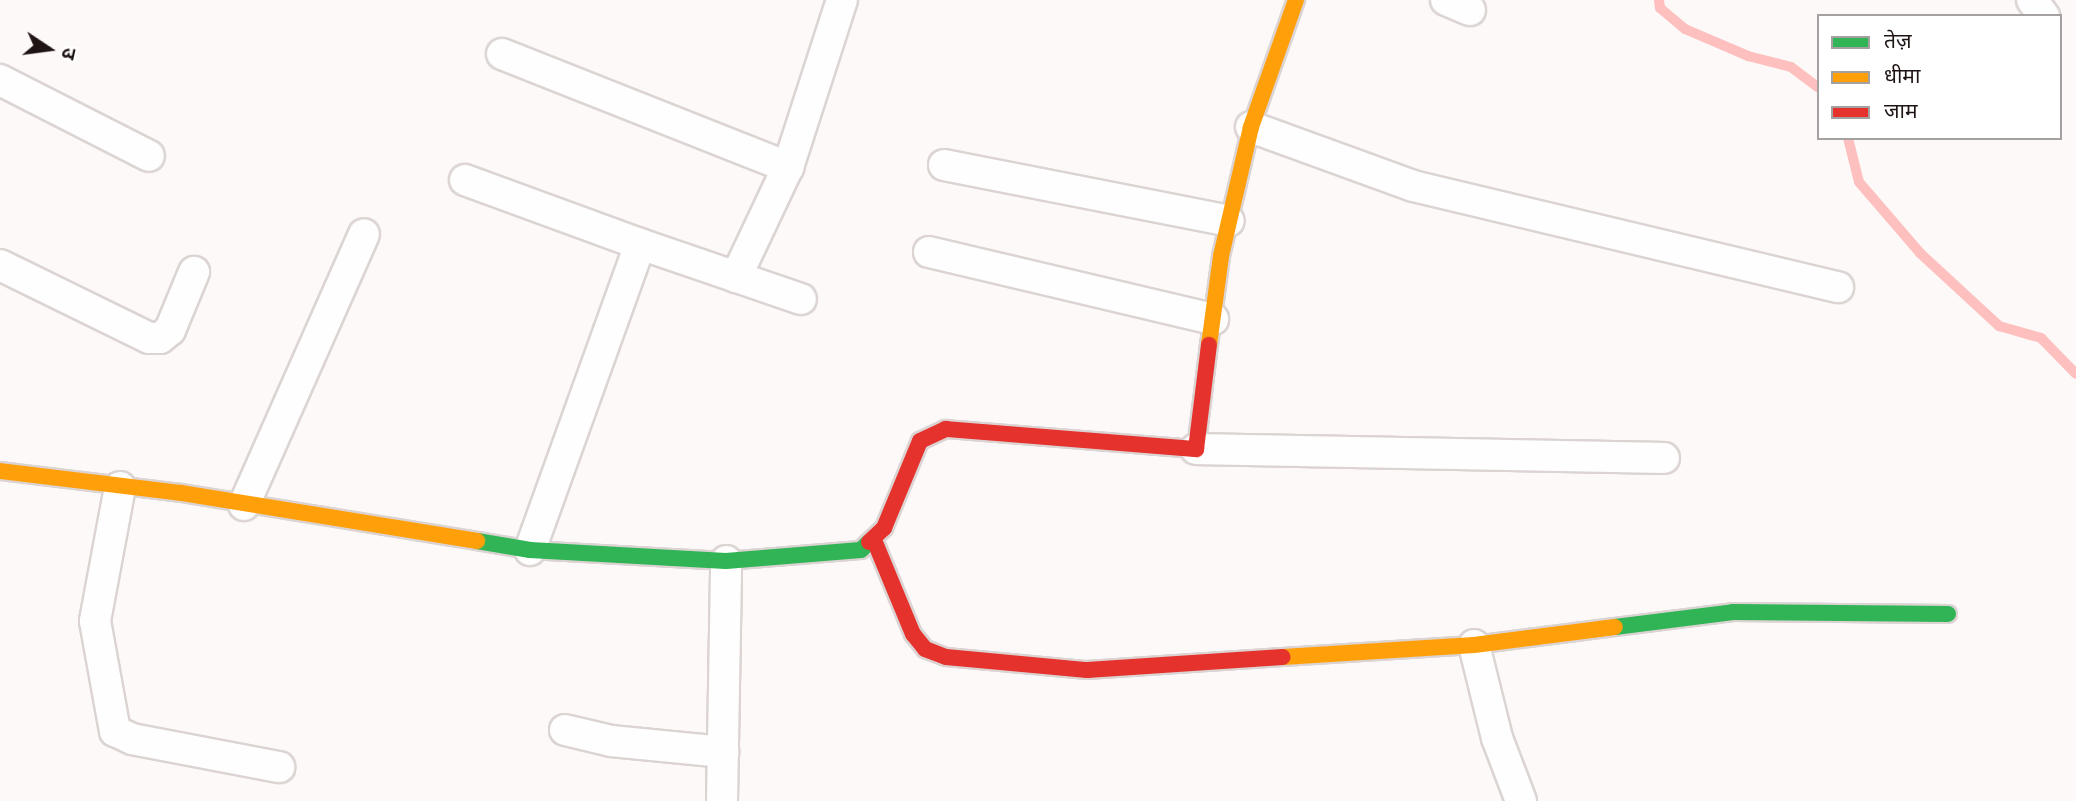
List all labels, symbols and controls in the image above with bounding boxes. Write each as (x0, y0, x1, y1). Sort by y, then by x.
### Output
north arrow (14, 14, 84, 84)
legend (1817, 14, 2062, 140)
text: तेज़ (1884, 28, 1912, 53)
text: उ (57, 46, 81, 62)
text: धीमा (1884, 63, 1920, 88)
text: जाम (1884, 98, 1918, 123)

